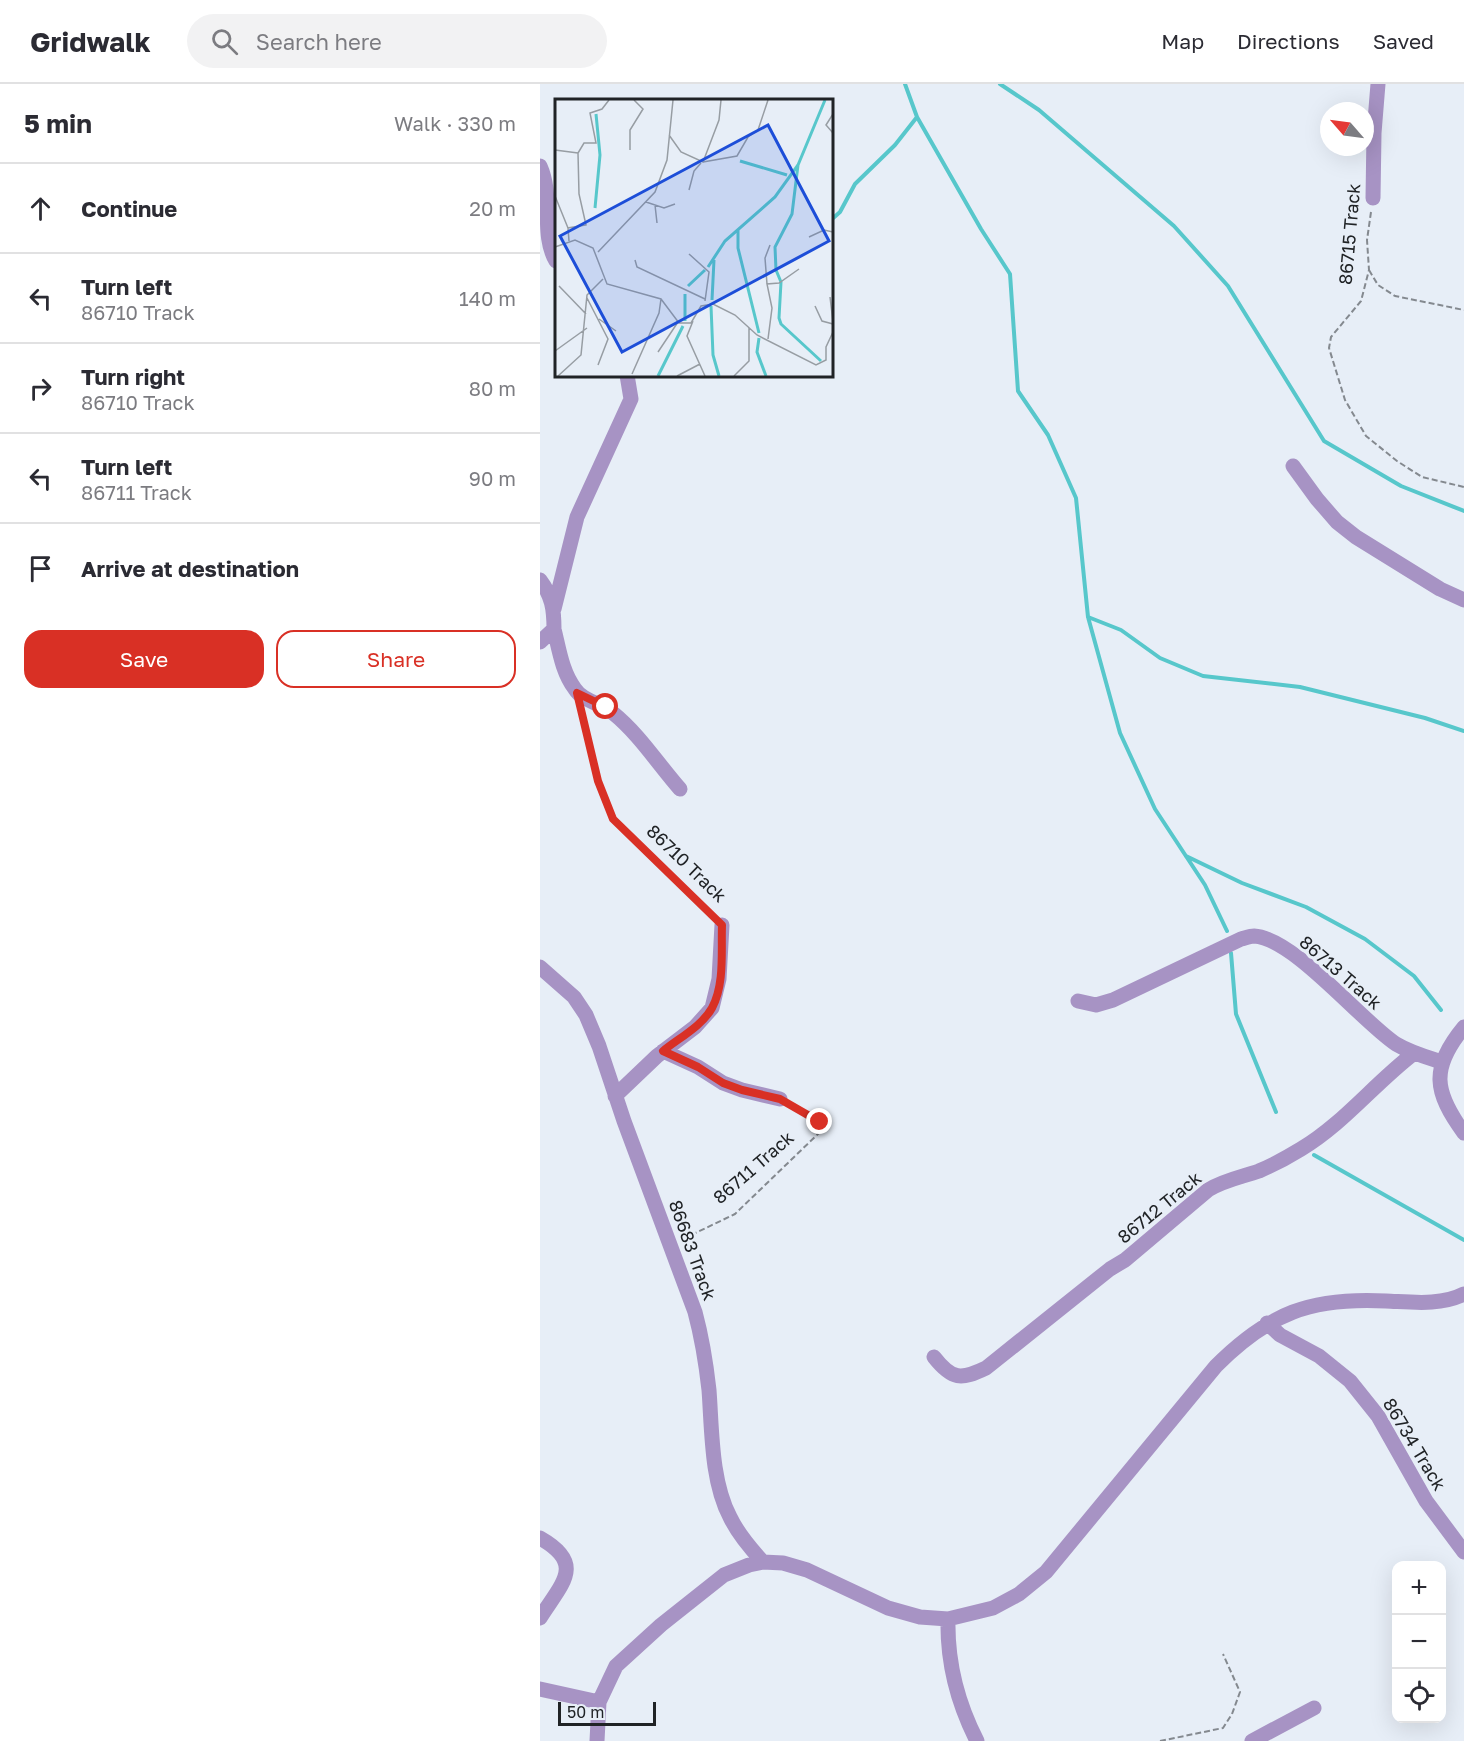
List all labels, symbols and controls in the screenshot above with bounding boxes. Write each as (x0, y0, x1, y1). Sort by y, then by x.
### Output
search box (187, 14, 607, 68)
text: Gridwalk (30, 25, 151, 58)
icon: search (208, 25, 241, 58)
text: Search here (256, 28, 382, 55)
text: Map (1161, 28, 1204, 54)
text: Directions (1237, 28, 1340, 54)
text: Saved (1373, 28, 1434, 54)
inset map (555, 99, 832, 376)
north arrow (1320, 102, 1374, 156)
text: 5 min (24, 108, 92, 139)
text: Walk · 330 m (394, 111, 516, 135)
street label: 86715 Track (1334, 182, 1364, 286)
icon: ahead (24, 192, 57, 225)
text: Continue (81, 195, 177, 222)
text: 20 m (469, 196, 516, 220)
text: Turn left (81, 273, 172, 300)
icon: left (24, 282, 57, 315)
text: 140 m (459, 286, 516, 310)
text: 86710 Track (81, 300, 195, 324)
text: Turn right (81, 363, 185, 390)
icon: right (24, 372, 57, 405)
text: 80 m (469, 376, 516, 400)
text: 86710 Track (81, 390, 195, 414)
text: Turn left (81, 453, 172, 480)
icon: left (24, 462, 57, 495)
text: 90 m (469, 466, 516, 490)
text: 86711 Track (81, 480, 192, 504)
icon: arrive (24, 552, 57, 585)
text: Arrive at destination (81, 555, 299, 582)
button: Save (24, 630, 264, 688)
button: Share (276, 630, 516, 688)
route start (592, 693, 618, 719)
street label: 86710 Track (643, 820, 731, 906)
street label: 86713 Track (1295, 930, 1387, 1014)
route end (806, 1108, 832, 1134)
street label: 86711 Track (708, 1126, 798, 1208)
street label: 86712 Track (1113, 1166, 1205, 1248)
street label: 86683 Track (665, 1197, 721, 1303)
street label: 86734 Track (1379, 1394, 1451, 1494)
map controls (1392, 1561, 1446, 1723)
button: + (1392, 1561, 1446, 1615)
button: − (1392, 1615, 1446, 1669)
button: locate (1392, 1669, 1446, 1723)
scale bar (558, 1699, 656, 1726)
text: 50 m (567, 1702, 604, 1722)

